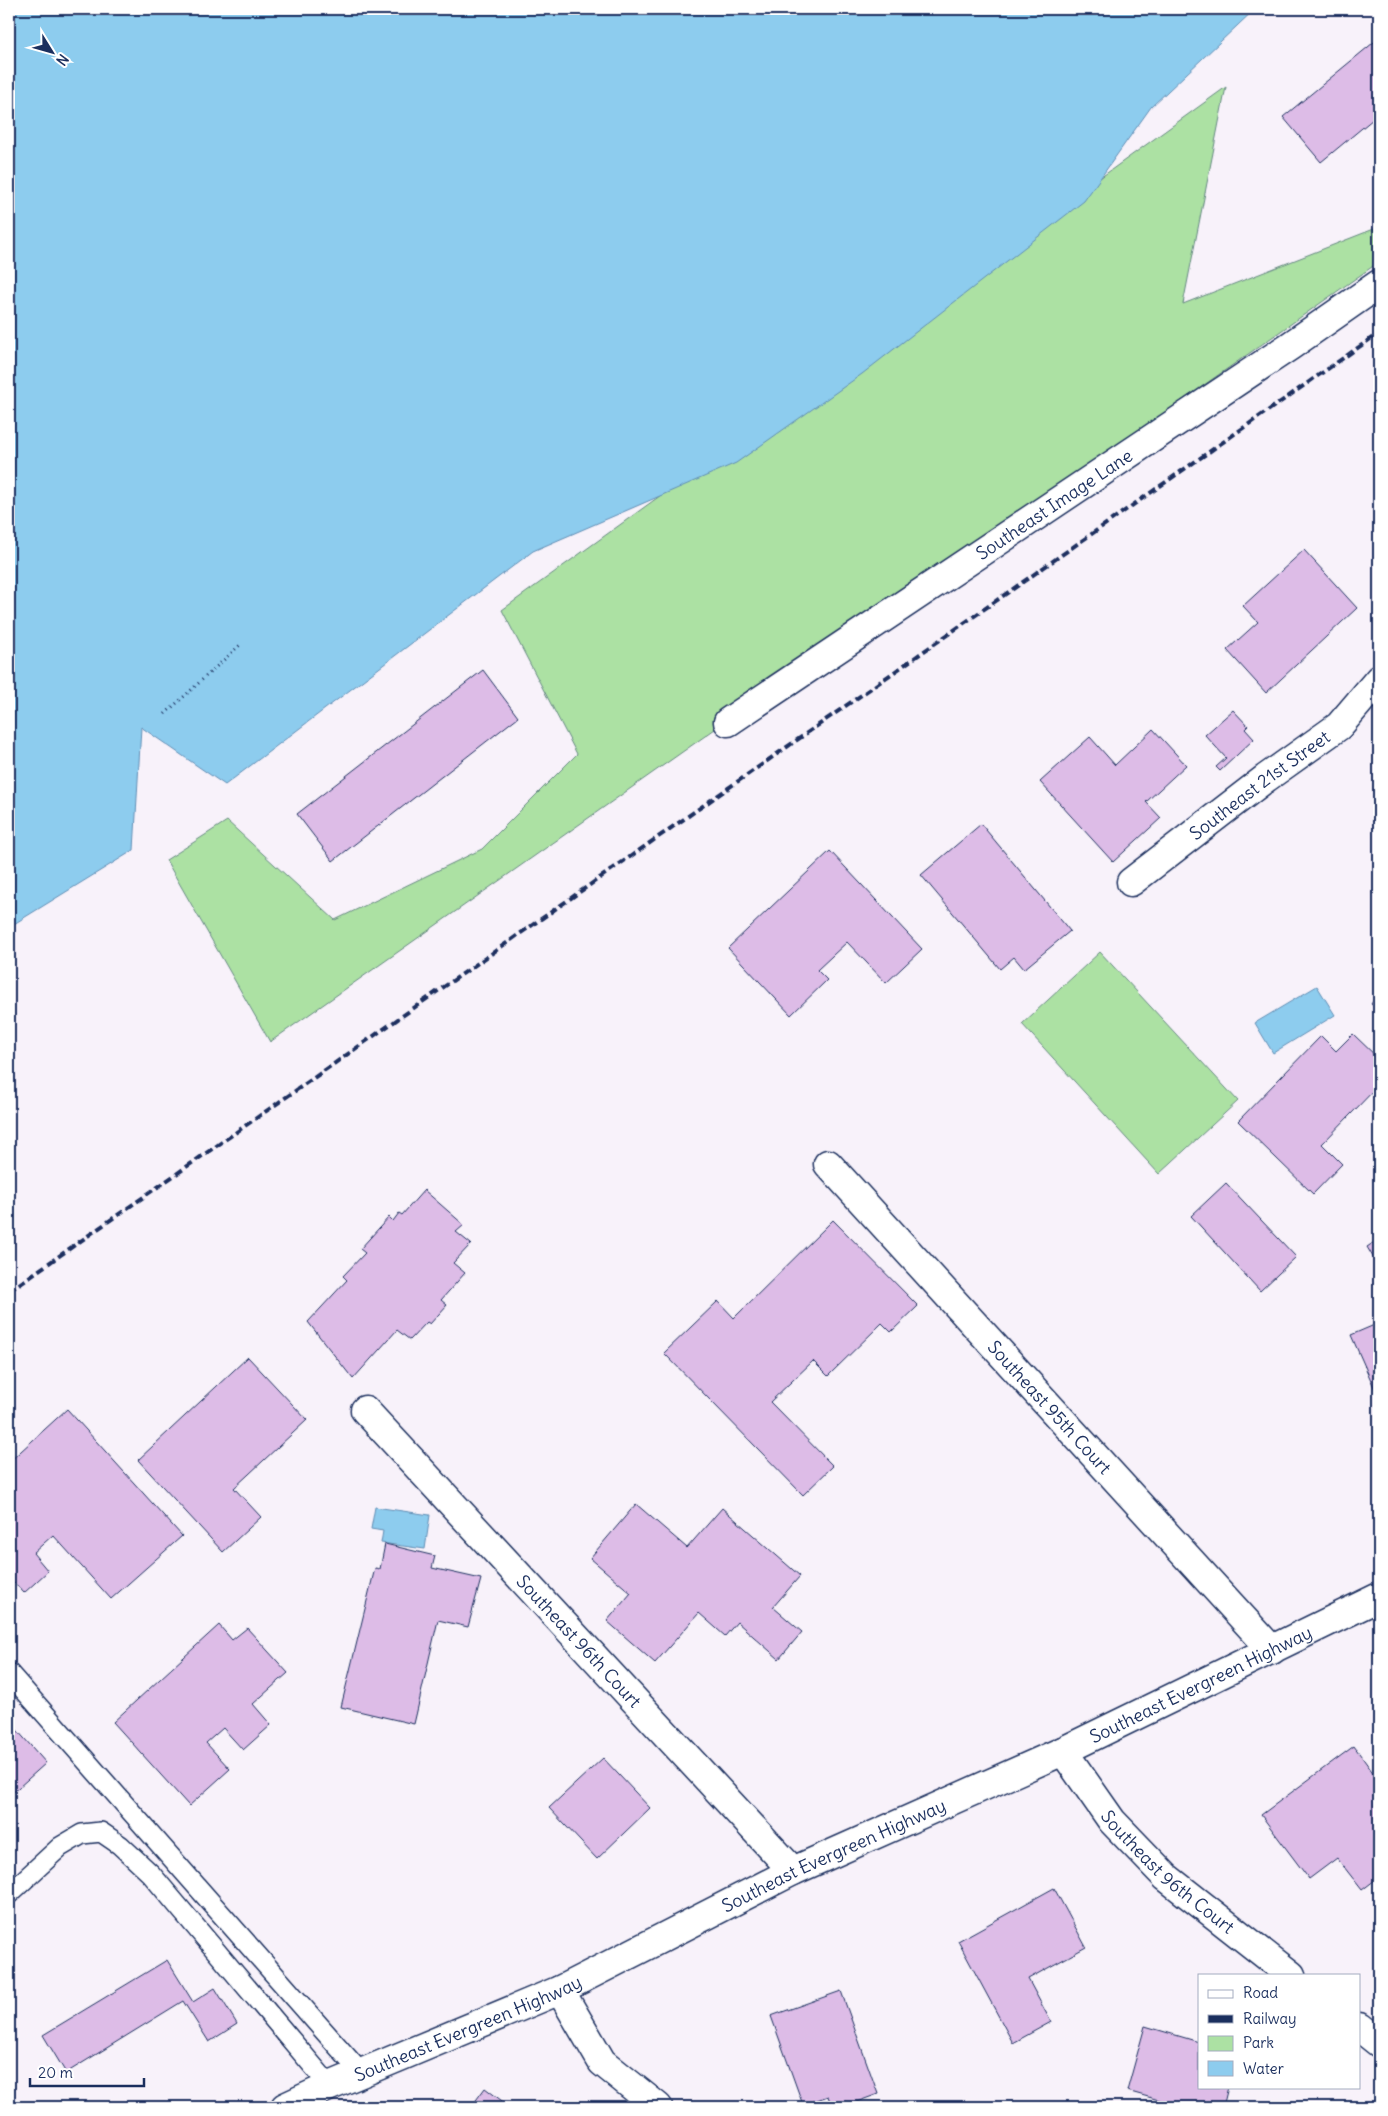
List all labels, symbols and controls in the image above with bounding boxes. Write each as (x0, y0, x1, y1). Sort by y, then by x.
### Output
north arrow (28, 28, 78, 78)
text: N (52, 51, 72, 69)
street label: Southeast Image Lane (971, 443, 1136, 565)
street label: Southeast 21st Street (1184, 725, 1334, 845)
street label: Southeast 95th Court (983, 1335, 1117, 1478)
street label: Southeast 96th Court (512, 1570, 647, 1712)
street label: Southeast Evergreen Highway (1086, 1620, 1315, 1748)
street label: Southeast Evergreen Highway (718, 1793, 949, 1917)
street label: Southeast 96th Court (1096, 1805, 1239, 1938)
street label: Southeast Evergreen Highway (351, 1970, 585, 2086)
legend (1198, 1974, 1360, 2088)
text: Road (1243, 1983, 1278, 2002)
text: Railway (1243, 2009, 1297, 2028)
text: Park (1243, 2033, 1274, 2052)
scale bar (30, 2056, 144, 2088)
text: Water (1243, 2059, 1284, 2078)
text: 20 m (38, 2063, 73, 2082)

